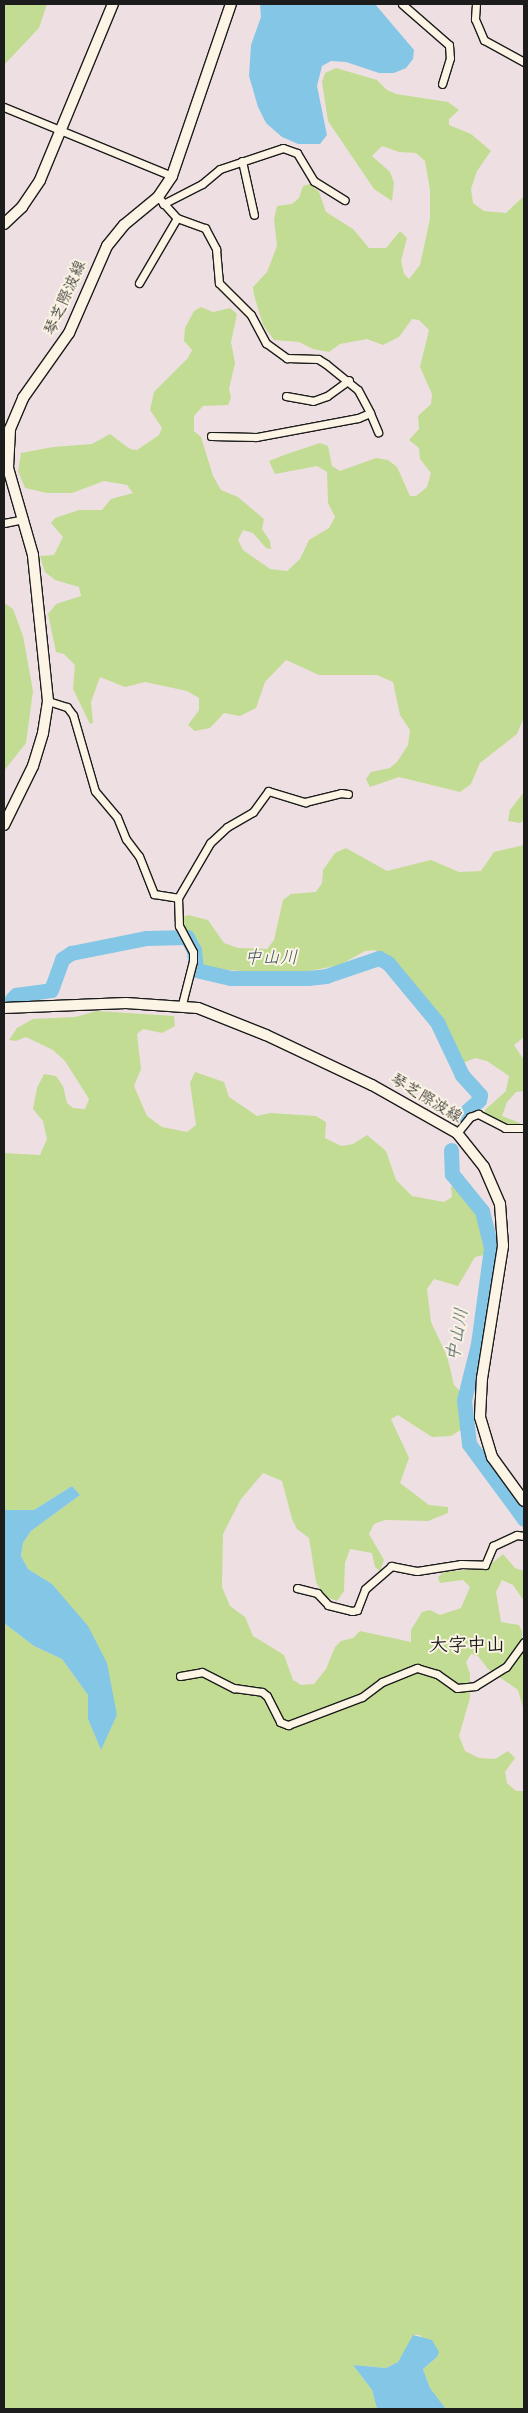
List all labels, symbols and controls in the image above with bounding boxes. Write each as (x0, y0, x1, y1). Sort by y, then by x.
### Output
street label: 琴芝際波線 (41, 258, 91, 338)
water label: 中山川 (244, 948, 298, 970)
street label: 琴芝際波線 (387, 1070, 465, 1128)
water label: 中山川 (444, 1307, 474, 1363)
district label: 大字中山 (429, 1636, 505, 1658)

